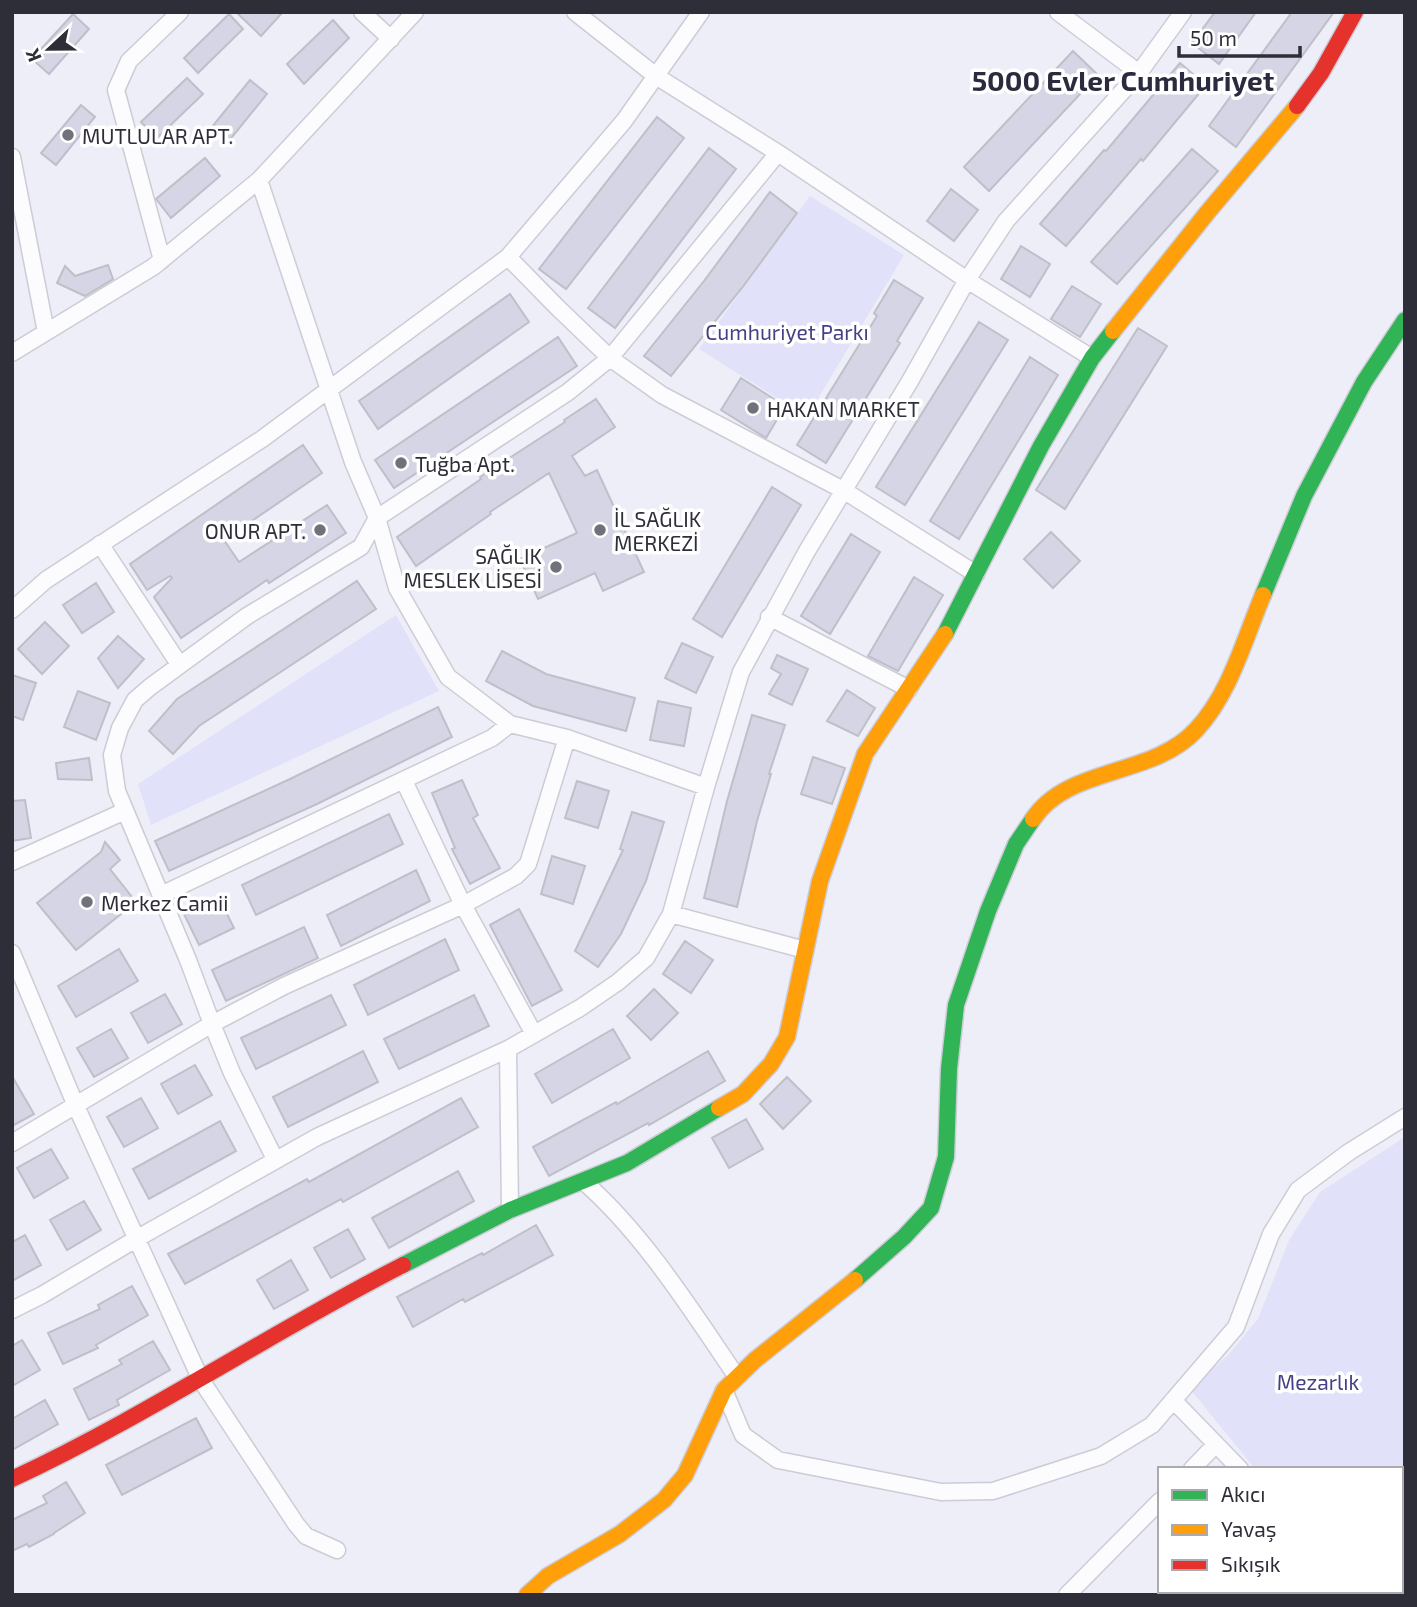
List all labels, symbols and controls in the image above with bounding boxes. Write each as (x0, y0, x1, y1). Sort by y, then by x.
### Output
north arrow (14, 14, 84, 84)
scale bar (1179, 14, 1300, 58)
text: 50 m (1190, 25, 1237, 50)
text: K (20, 46, 46, 65)
district label: 5000 Evler Cumhuriyet (972, 63, 1274, 97)
place label: MUTLULAR APT. (82, 123, 233, 148)
marker: MUTLULAR APT. (60, 127, 76, 143)
park label: Cumhuriyet Parkı (705, 319, 869, 344)
place label: HAKAN MARKET (767, 396, 920, 421)
marker: HAKAN MARKET (745, 400, 761, 416)
place label: Tuğba Apt. (415, 451, 515, 476)
marker: Tuğba Apt. (393, 455, 409, 471)
place label: İL SAĞLIK MERKEZİ (614, 506, 702, 555)
place label: ONUR APT. (205, 518, 306, 543)
marker: ONUR APT. (312, 522, 328, 538)
marker: İL SAĞLIK MERKEZİ (592, 522, 608, 538)
place label: SAĞLIK MESLEK LİSESİ (403, 543, 543, 592)
marker: SAĞLIK MESLEK LİSESİ (548, 559, 564, 575)
place label: Merkez Camii (101, 890, 228, 915)
marker: Merkez Camii (79, 894, 95, 910)
park label: Mezarlık (1277, 1369, 1360, 1394)
legend (1158, 1467, 1403, 1593)
text: Akıcı (1221, 1481, 1265, 1506)
text: Yavaş (1221, 1516, 1277, 1543)
text: Sıkışık (1221, 1551, 1281, 1578)

